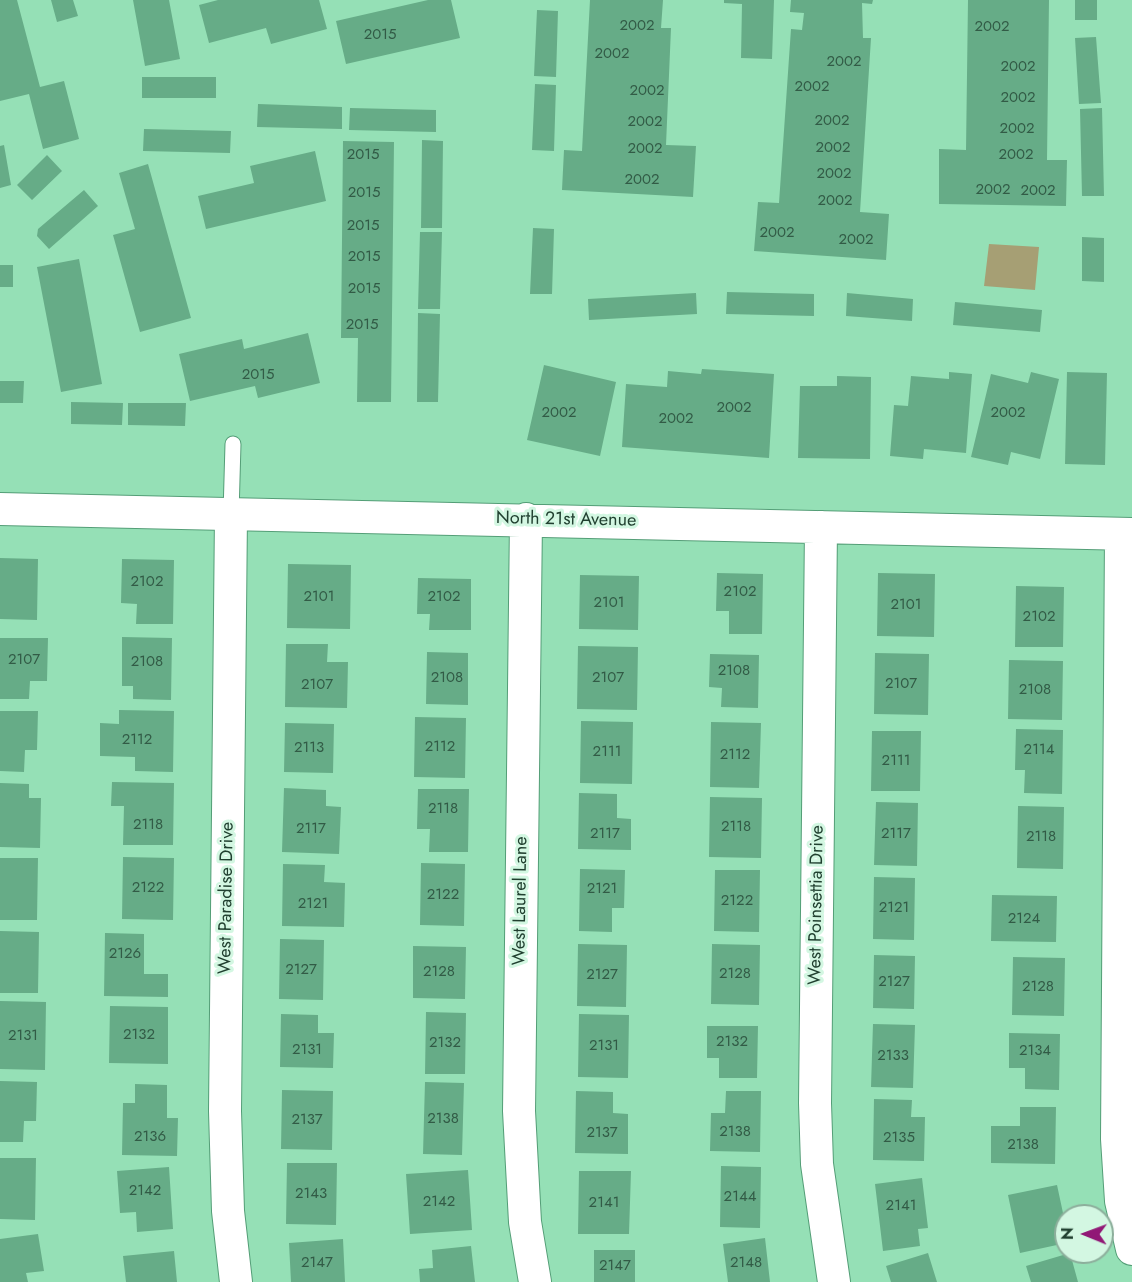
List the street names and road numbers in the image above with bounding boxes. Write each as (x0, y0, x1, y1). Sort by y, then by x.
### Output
street label: North 21st Avenue (496, 508, 636, 532)
street label: West Paradise Drive (215, 822, 239, 974)
street label: West Poinsettia Drive (805, 825, 829, 985)
street label: West Laurel Lane (509, 836, 533, 966)

